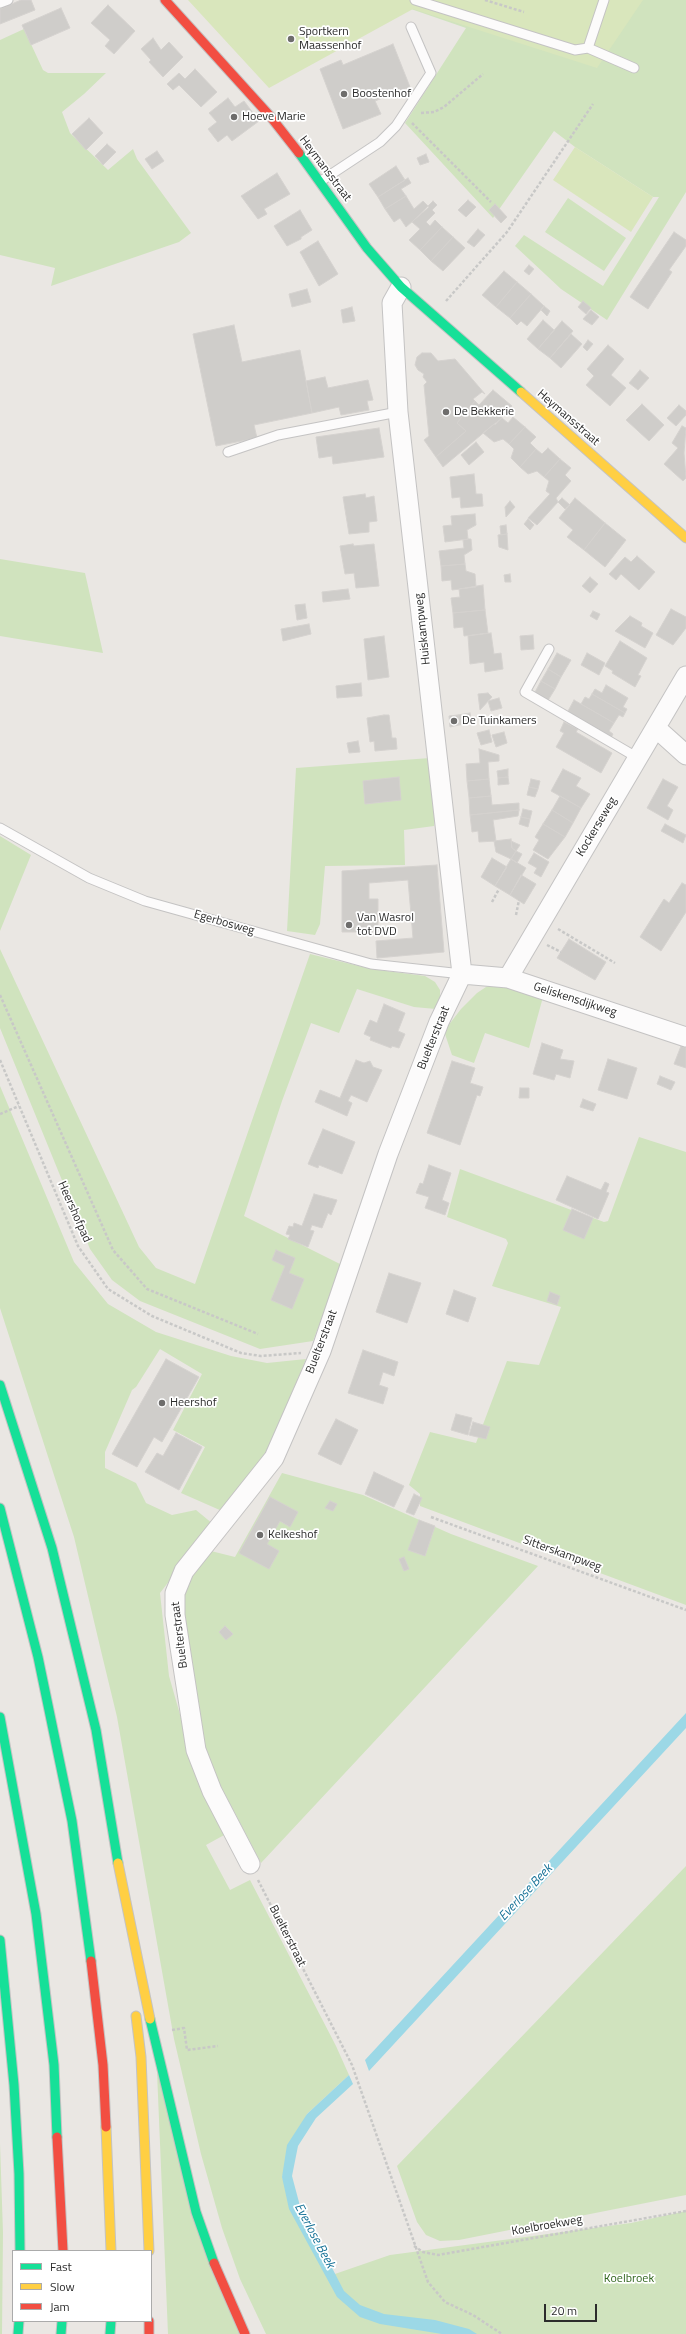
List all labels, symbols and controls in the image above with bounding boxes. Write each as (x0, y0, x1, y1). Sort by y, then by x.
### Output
place label: Sportkern Maassenhof (299, 25, 362, 53)
marker: Sportkern Maassenhof (286, 34, 296, 44)
place label: Boostenhof (352, 87, 411, 101)
marker: Boostenhof (339, 89, 349, 99)
place label: Hoeve Marie (242, 110, 306, 124)
marker: Hoeve Marie (229, 112, 239, 122)
street label: Heymansstraat (296, 134, 354, 204)
street label: Heymansstraat (534, 387, 602, 449)
place label: De Bekkerie (454, 405, 514, 419)
marker: De Bekkerie (441, 407, 451, 417)
street label: Huiskampweg (412, 592, 434, 666)
place label: De Tuinkamers (462, 714, 537, 728)
marker: De Tuinkamers (449, 716, 459, 726)
street label: Kockerseweg (574, 795, 620, 859)
street label: Egerbosweg (192, 907, 256, 939)
place label: Van Wasrol tot DVD (357, 911, 414, 939)
marker: Van Wasrol tot DVD (344, 920, 354, 930)
street label: Geliskensdijkweg (532, 980, 618, 1020)
street label: Buelterstraat (415, 1004, 453, 1072)
street label: Heershofpad (54, 1179, 94, 1245)
street label: Buelterstraat (303, 1308, 341, 1376)
place label: Heershof (170, 1396, 217, 1410)
marker: Heershof (157, 1398, 167, 1408)
place label: Kelkeshof (268, 1528, 317, 1542)
marker: Kelkeshof (255, 1530, 265, 1540)
street label: Sitterskampweg (521, 1533, 603, 1575)
street label: Buelterstraat (169, 1601, 191, 1669)
water label: Everlose Beek (496, 1862, 556, 1924)
street label: Buelterstraat (265, 1903, 309, 1969)
water label: Everlose Beek (290, 2201, 338, 2271)
street label: Koelbroekweg (510, 2213, 584, 2239)
legend (12, 2250, 152, 2322)
text: Fast (50, 2257, 72, 2276)
park label: Koelbroek (604, 2272, 654, 2286)
text: Slow (50, 2277, 75, 2296)
scale bar (546, 2296, 599, 2322)
text: Jam (50, 2297, 70, 2316)
text: 20 m (551, 2301, 577, 2320)

